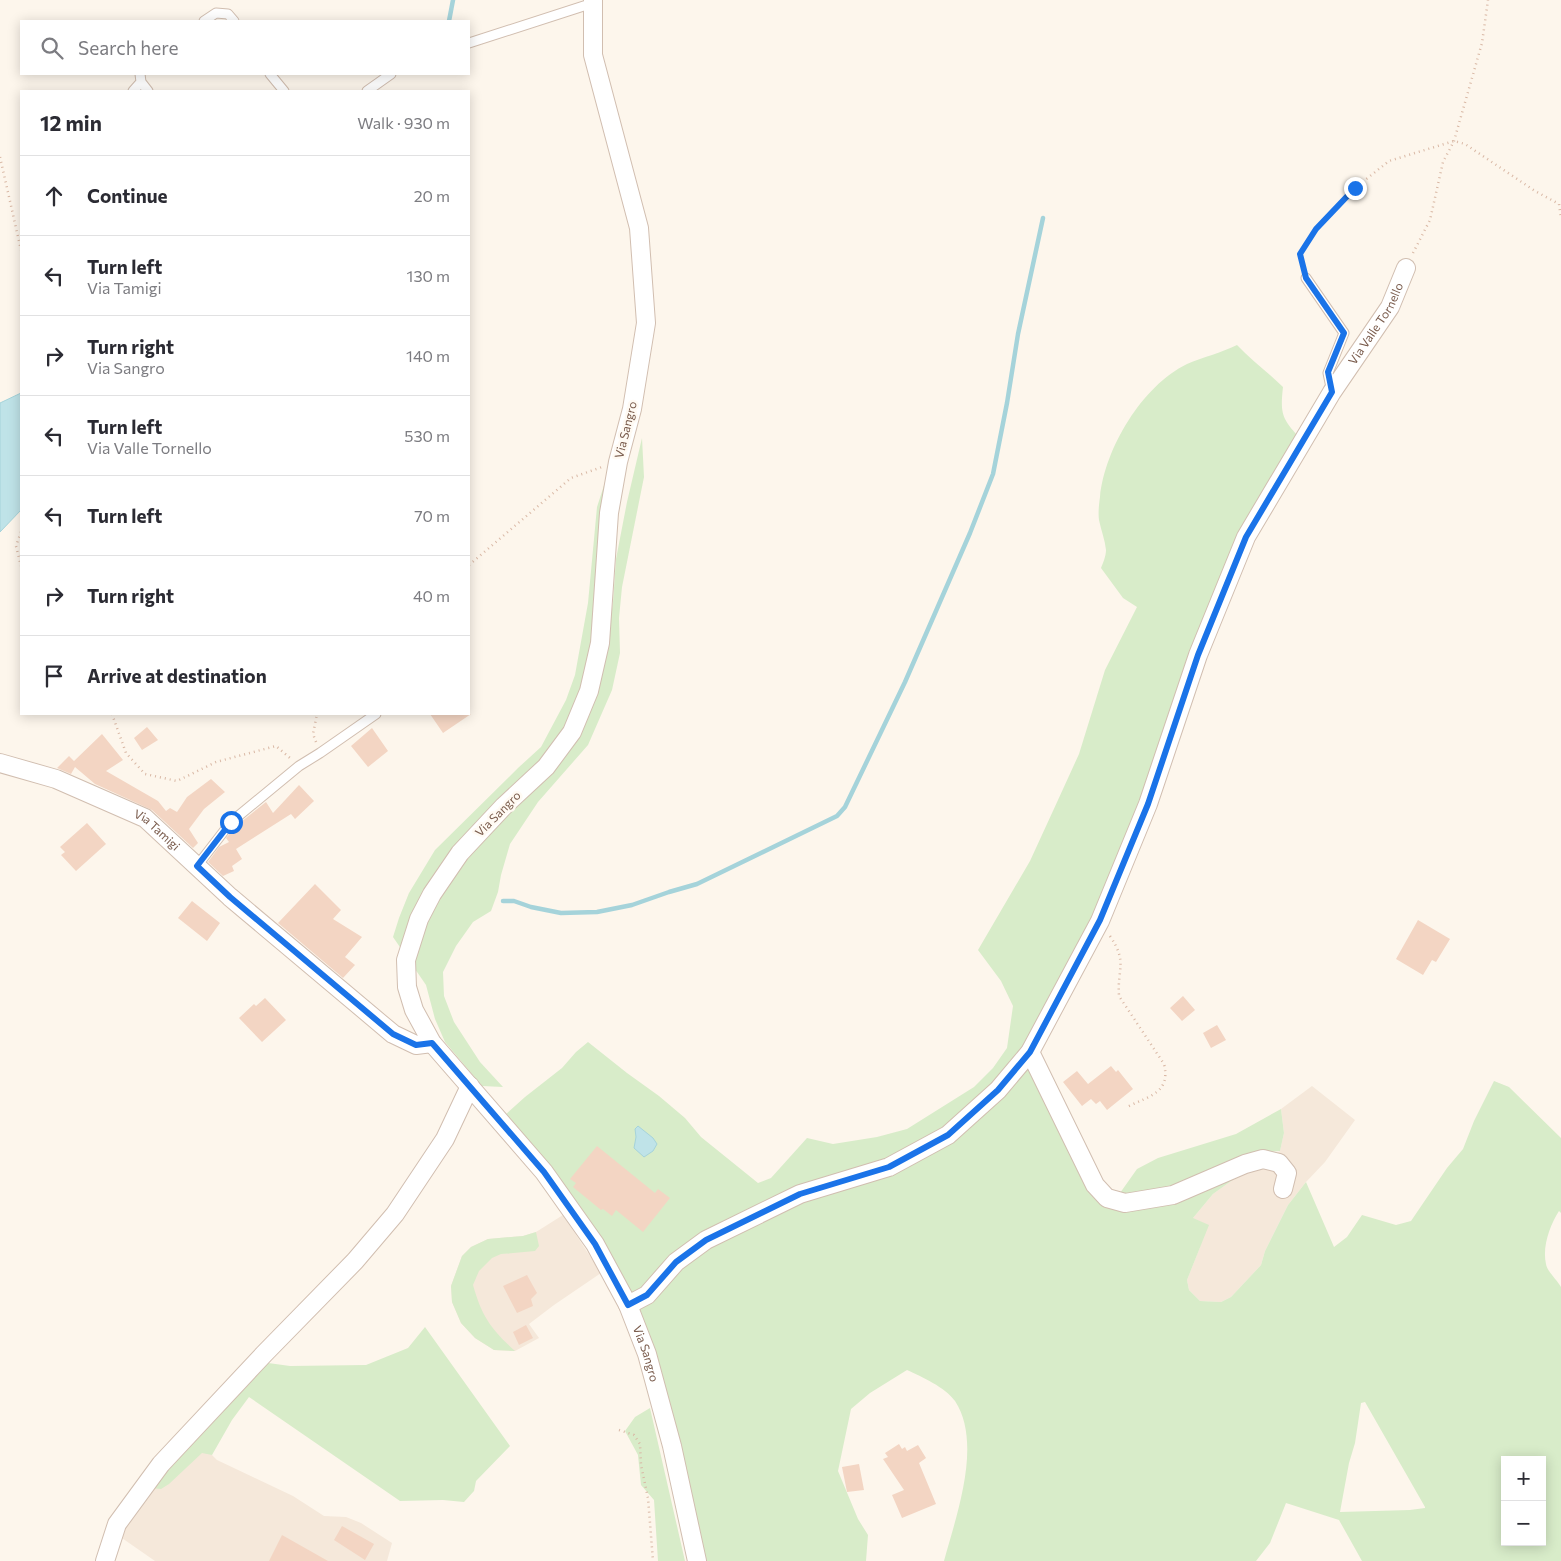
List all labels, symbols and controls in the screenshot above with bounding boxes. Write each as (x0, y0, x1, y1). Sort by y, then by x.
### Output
search box (20, 20, 470, 75)
icon: search (38, 34, 66, 62)
text: Search here (78, 36, 178, 59)
text: 12 min (40, 110, 102, 135)
text: Walk · 930 m (357, 113, 450, 132)
route end (1344, 177, 1367, 200)
icon: ahead (40, 182, 68, 210)
text: Continue (87, 184, 167, 207)
text: 20 m (414, 186, 450, 205)
text: Turn left (87, 255, 162, 278)
icon: left (40, 262, 68, 290)
text: 130 m (407, 266, 450, 285)
text: Via Tamigi (87, 278, 162, 297)
street label: Via Valle Tornello (1345, 280, 1405, 367)
text: Turn right (87, 335, 174, 358)
icon: right (40, 342, 68, 370)
text: 140 m (406, 346, 450, 365)
text: Via Sangro (87, 358, 165, 377)
street label: Via Sangro (611, 400, 639, 460)
text: Turn left (87, 415, 162, 438)
icon: left (40, 422, 68, 450)
text: 530 m (404, 426, 450, 445)
text: Via Valle Tornello (87, 438, 212, 457)
icon: left (40, 502, 68, 530)
text: Turn left (87, 504, 162, 527)
text: 70 m (414, 506, 450, 525)
icon: right (40, 582, 68, 610)
text: Turn right (87, 584, 174, 607)
text: 40 m (413, 586, 450, 605)
icon: arrive (40, 662, 68, 690)
text: Arrive at destination (87, 664, 267, 687)
street label: Via Sangro (472, 788, 523, 839)
street label: Via Tamigi (132, 806, 183, 853)
route start (220, 811, 243, 834)
street label: Via Sangro (631, 1323, 662, 1383)
map controls (1501, 1456, 1546, 1546)
button: + (1501, 1456, 1546, 1501)
button: − (1501, 1501, 1546, 1546)

